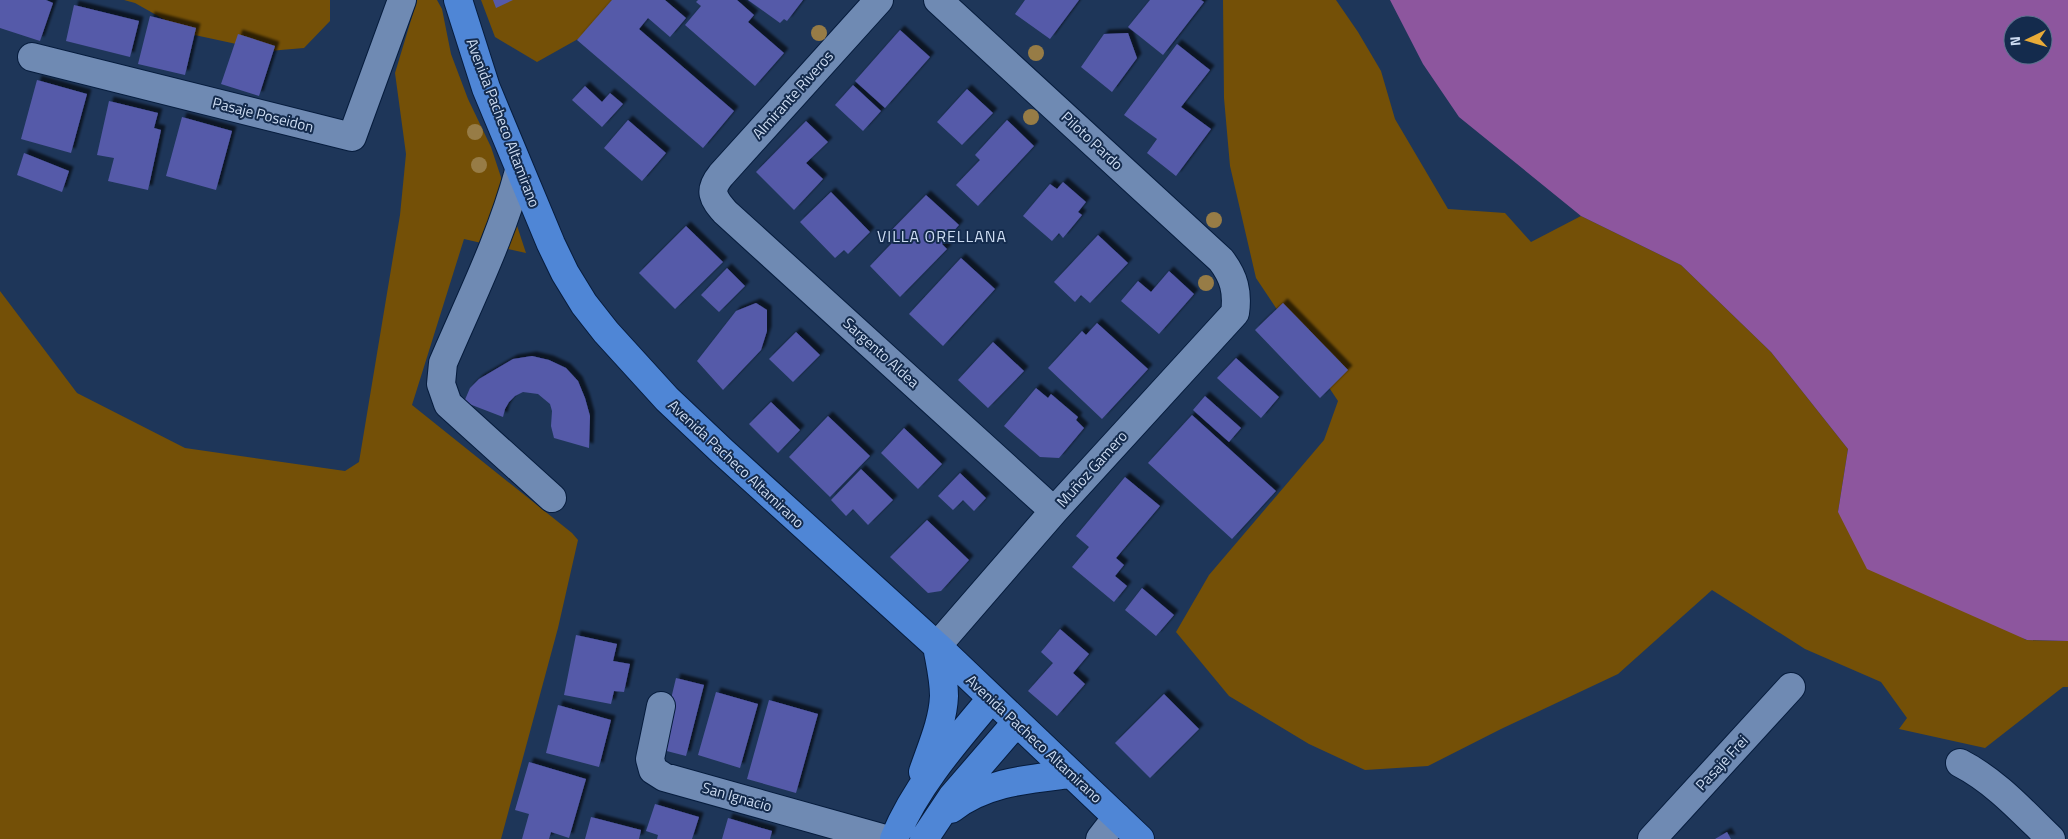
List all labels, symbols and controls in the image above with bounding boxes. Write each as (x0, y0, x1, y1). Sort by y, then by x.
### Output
north arrow (2003, 15, 2053, 65)
street label: Avenida Pacheco Altamirano (461, 35, 546, 211)
text: N (2004, 35, 2025, 47)
street label: Almirante Riveros (747, 45, 839, 144)
street label: Pasaje Poseidon (210, 91, 316, 138)
street label: Piloto Pardo (1056, 106, 1128, 175)
district label: VILLA ORELLANA (877, 224, 1007, 248)
street label: Sargento Aldea (838, 312, 925, 394)
street label: Avenida Pacheco Altamirano (663, 394, 810, 533)
street label: Muñoz Gamero (1051, 425, 1132, 512)
street label: Avenida Pacheco Altamirano (961, 669, 1108, 808)
street label: Pasaje Frei (1690, 730, 1753, 796)
street label: San Ignacio (700, 776, 775, 817)

